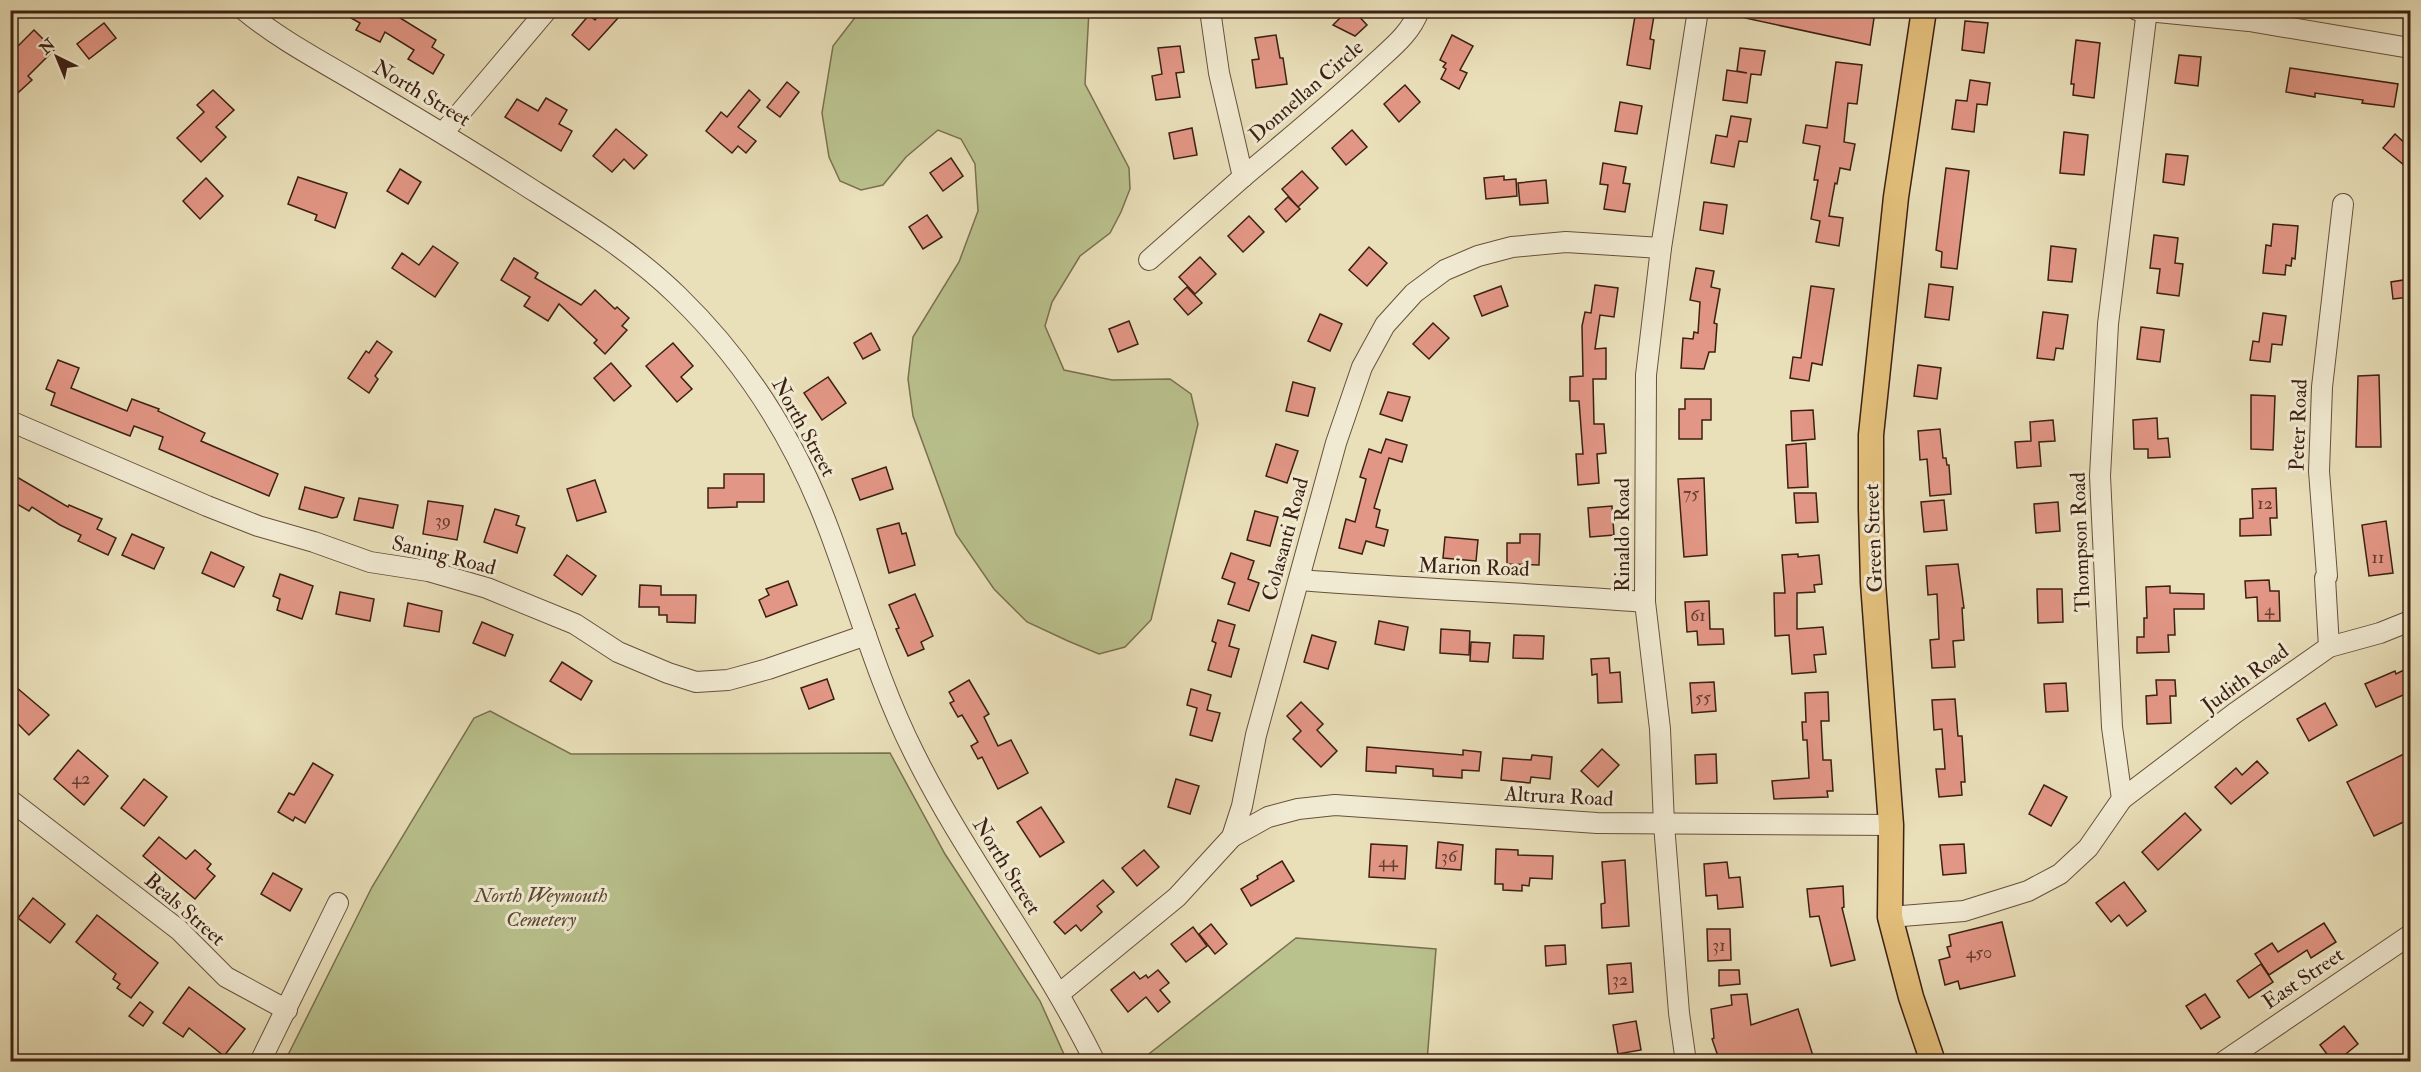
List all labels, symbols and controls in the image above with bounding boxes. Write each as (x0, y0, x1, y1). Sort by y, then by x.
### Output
north arrow (27, 27, 87, 87)
text: N (35, 34, 60, 60)
street label: Donnellan Circle (1243, 34, 1369, 149)
street label: North Street (368, 54, 476, 133)
street label: North Street (765, 373, 842, 482)
street label: Peter Road (2283, 378, 2314, 472)
street label: Thompson Road (2065, 471, 2096, 612)
street label: Colasanti Road (1256, 474, 1315, 604)
street label: Rinaldo Road (1609, 477, 1636, 592)
house number: 75 (1683, 482, 1699, 505)
street label: Green Street (1858, 483, 1889, 593)
house number: 12 (2257, 492, 2273, 515)
house number: 39 (435, 509, 451, 532)
street label: Saning Road (389, 530, 499, 582)
house number: 11 (2372, 546, 2384, 569)
street label: Marion Road (1418, 552, 1531, 583)
house number: 4 (2264, 598, 2275, 621)
house number: 61 (1690, 604, 1706, 627)
street label: Judith Road (2196, 637, 2295, 720)
house number: 55 (1695, 686, 1711, 709)
house number: 42 (72, 767, 90, 790)
street label: Altrura Road (1503, 780, 1615, 813)
street label: North Street (966, 813, 1047, 920)
house number: 36 (1441, 845, 1458, 868)
house number: 44 (1378, 850, 1399, 873)
street label: Beals Street (139, 867, 231, 952)
park label: North Weymouth Cemetery (473, 882, 608, 933)
house number: 31 (1712, 934, 1726, 957)
house number: 450 (1966, 941, 1992, 964)
street label: East Street (2257, 941, 2349, 1016)
house number: 32 (1612, 968, 1628, 991)

